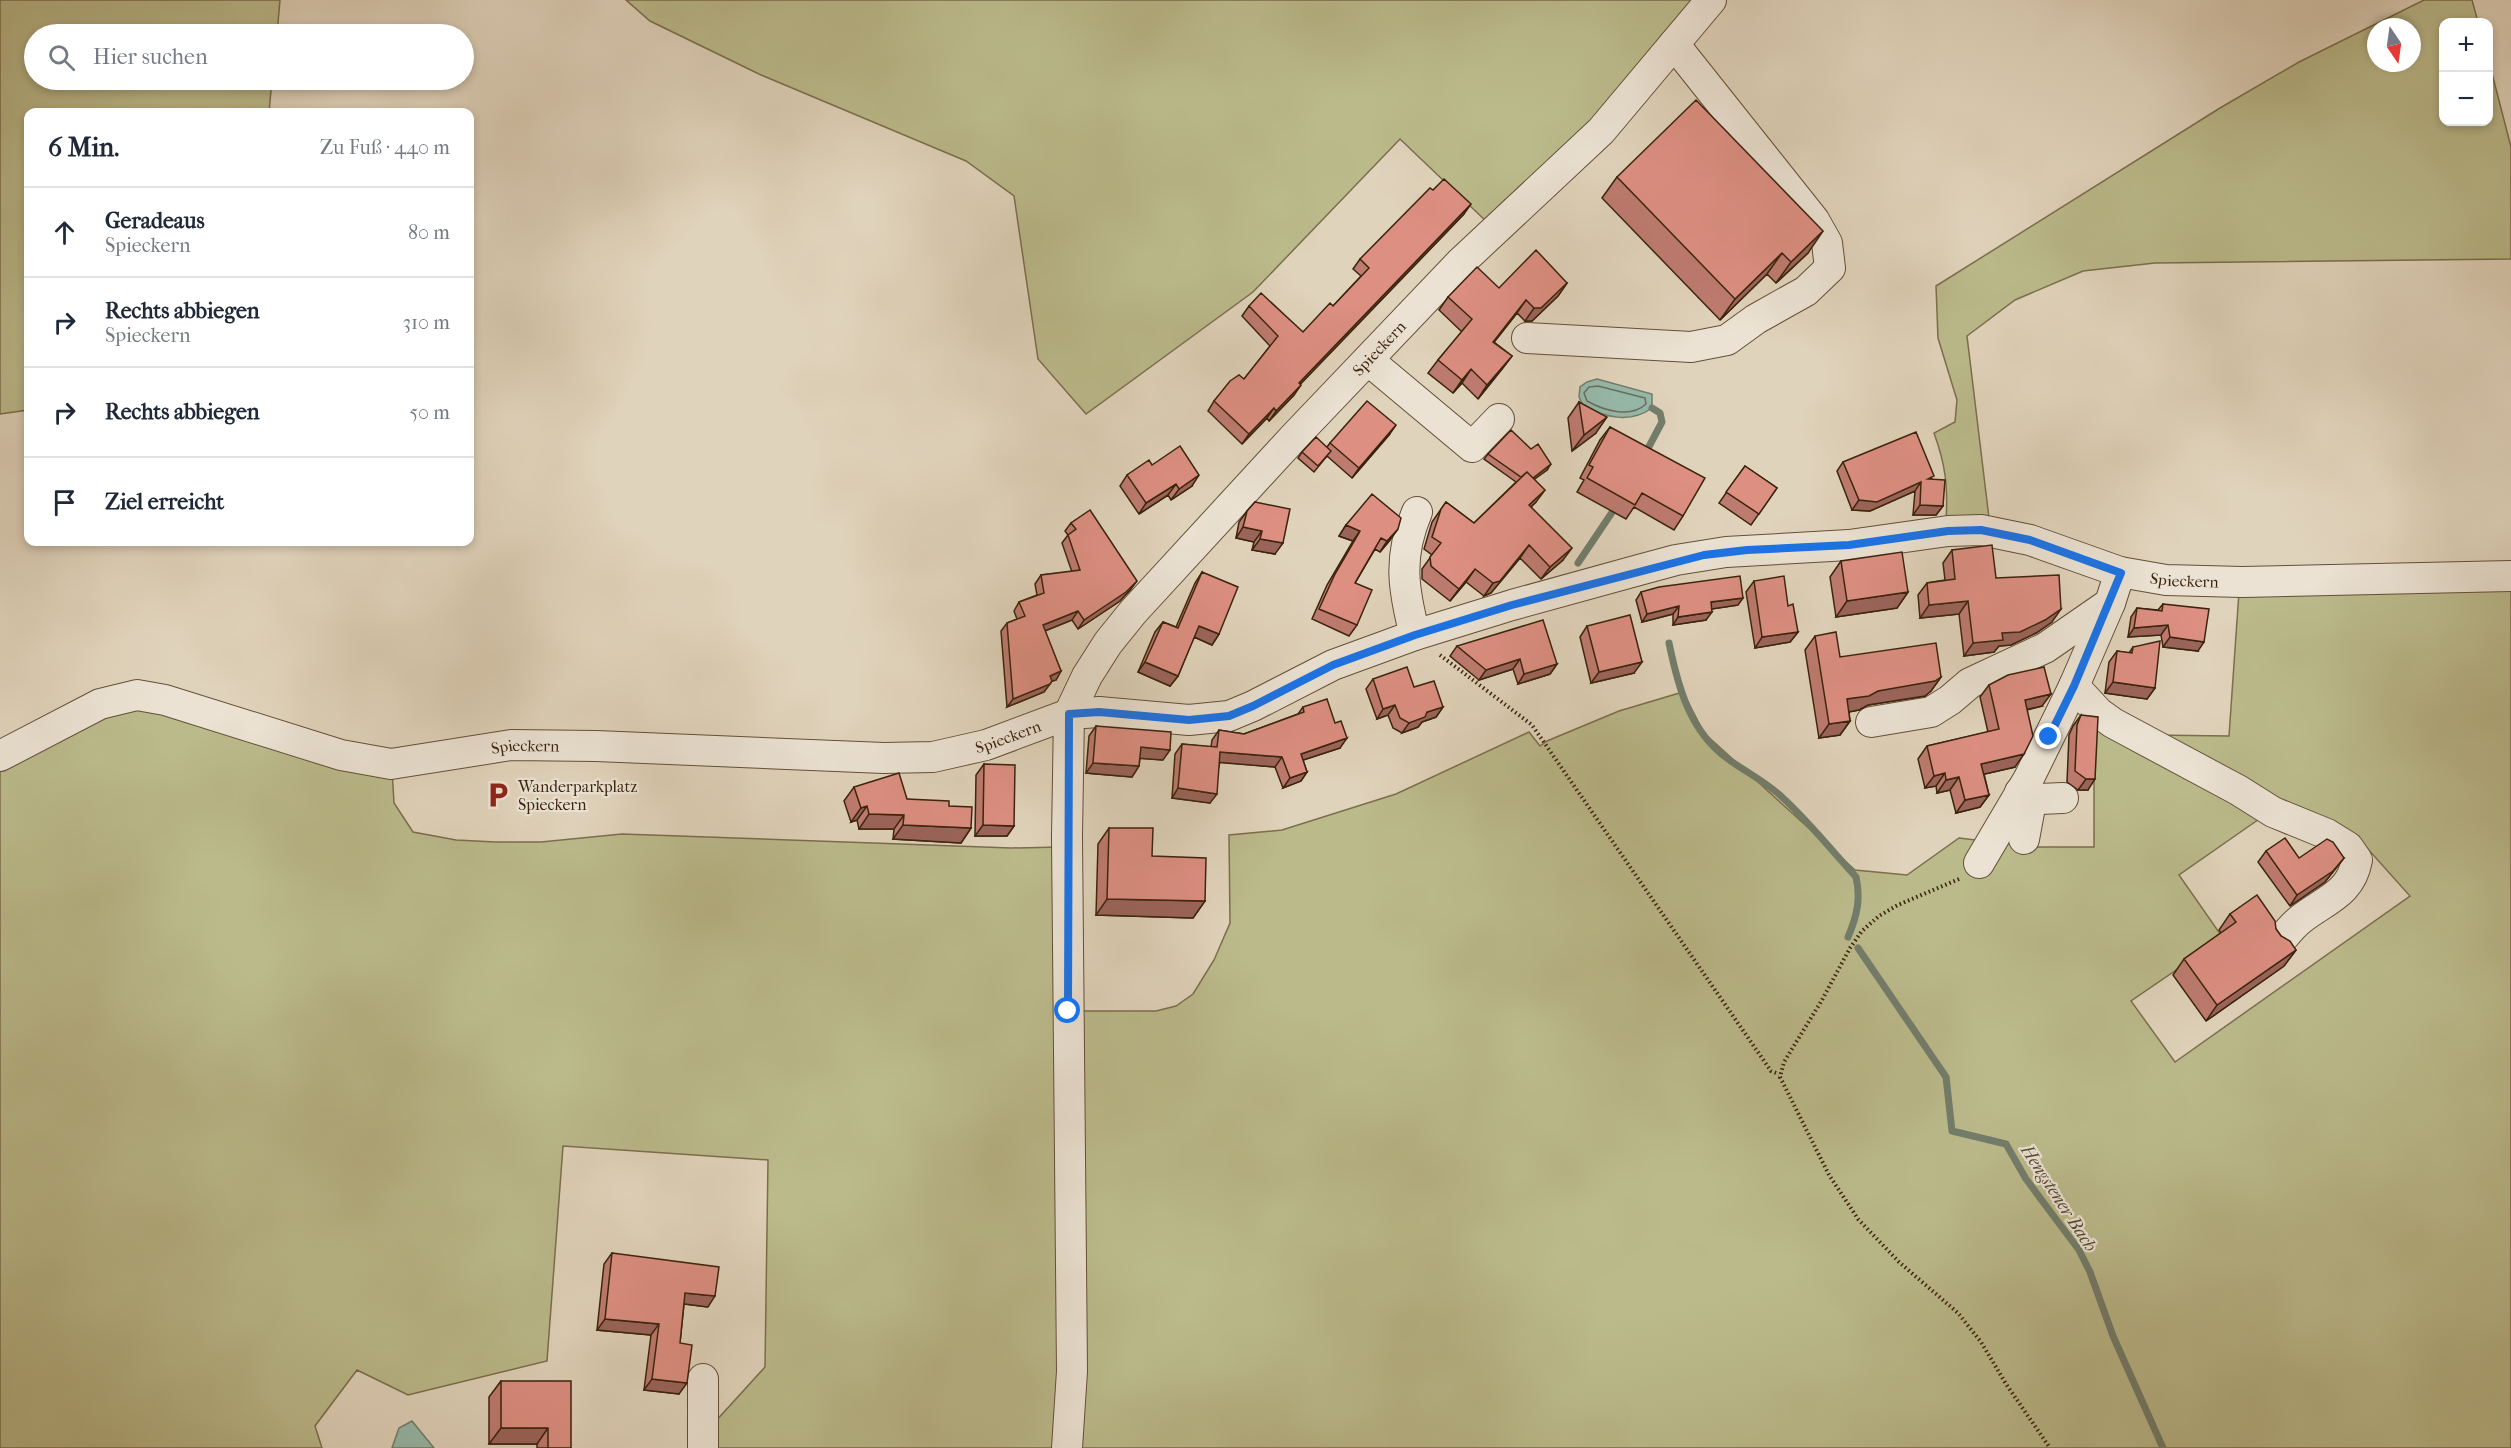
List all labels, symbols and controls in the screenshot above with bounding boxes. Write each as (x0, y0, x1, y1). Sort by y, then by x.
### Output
north arrow (2367, 18, 2421, 72)
map controls (2439, 18, 2493, 126)
button: + (2439, 18, 2493, 72)
search box (24, 24, 474, 90)
icon: search (45, 41, 78, 74)
text: Hier suchen (93, 44, 208, 70)
button: − (2439, 72, 2493, 126)
text: 6 Min. (48, 132, 119, 163)
text: Zu Fuß · 440 m (320, 136, 450, 159)
text: Geradeaus (105, 208, 205, 234)
icon: ahead (48, 216, 81, 249)
text: 80 m (408, 221, 450, 244)
text: Spieckern (105, 234, 191, 257)
text: Rechts abbiegen (105, 298, 260, 324)
icon: right (48, 306, 81, 339)
text: 310 m (403, 311, 450, 334)
street label: Spieckern (1349, 317, 1410, 380)
text: Spieckern (105, 324, 191, 347)
icon: right (48, 396, 81, 429)
text: Rechts abbiegen (105, 399, 260, 425)
text: 50 m (409, 401, 450, 424)
icon: arrive (48, 486, 81, 519)
text: Ziel erreicht (105, 489, 224, 515)
street label: Spieckern (2149, 568, 2220, 591)
street label: Spieckern (974, 716, 1044, 757)
route end (2035, 723, 2061, 749)
street label: Spieckern (490, 736, 560, 758)
place label: Wanderparkplatz Spieckern (517, 777, 637, 814)
parking icon: Wanderparkplatz Spieckern (483, 780, 513, 810)
route start (1054, 997, 1080, 1023)
water label: Hengstener Bach (2016, 1140, 2101, 1256)

